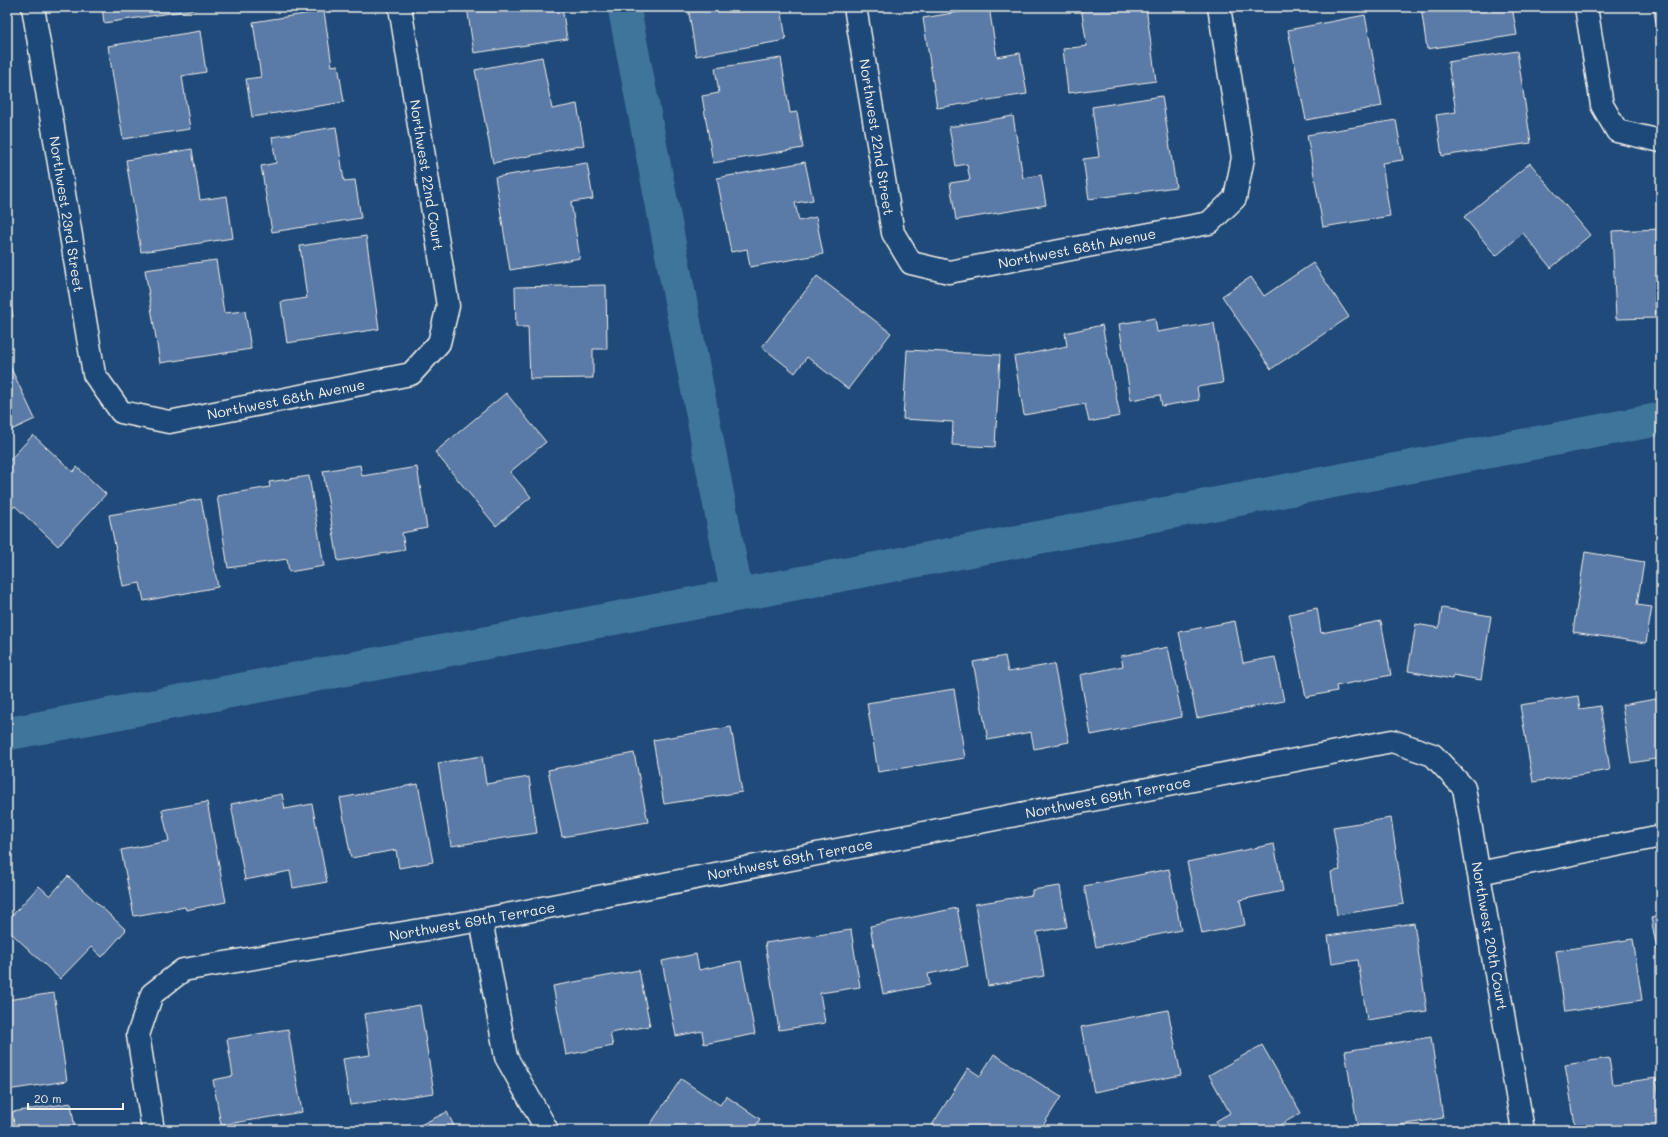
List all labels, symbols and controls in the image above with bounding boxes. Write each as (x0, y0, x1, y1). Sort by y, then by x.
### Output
street label: Northwest 22nd Street (855, 58, 899, 216)
street label: Northwest 22nd Court (406, 98, 448, 252)
street label: Northwest 23rd Street (45, 135, 89, 293)
street label: Northwest 68th Avenue (996, 223, 1158, 273)
street label: Northwest 68th Avenue (205, 374, 367, 424)
street label: Northwest 69th Terrace (1024, 772, 1192, 822)
street label: Northwest 69th Terrace (706, 834, 874, 884)
street label: Northwest 20th Court (1468, 860, 1512, 1012)
street label: Northwest 69th Terrace (388, 897, 556, 945)
scale bar (28, 1085, 123, 1111)
text: 20 m (34, 1090, 62, 1106)

